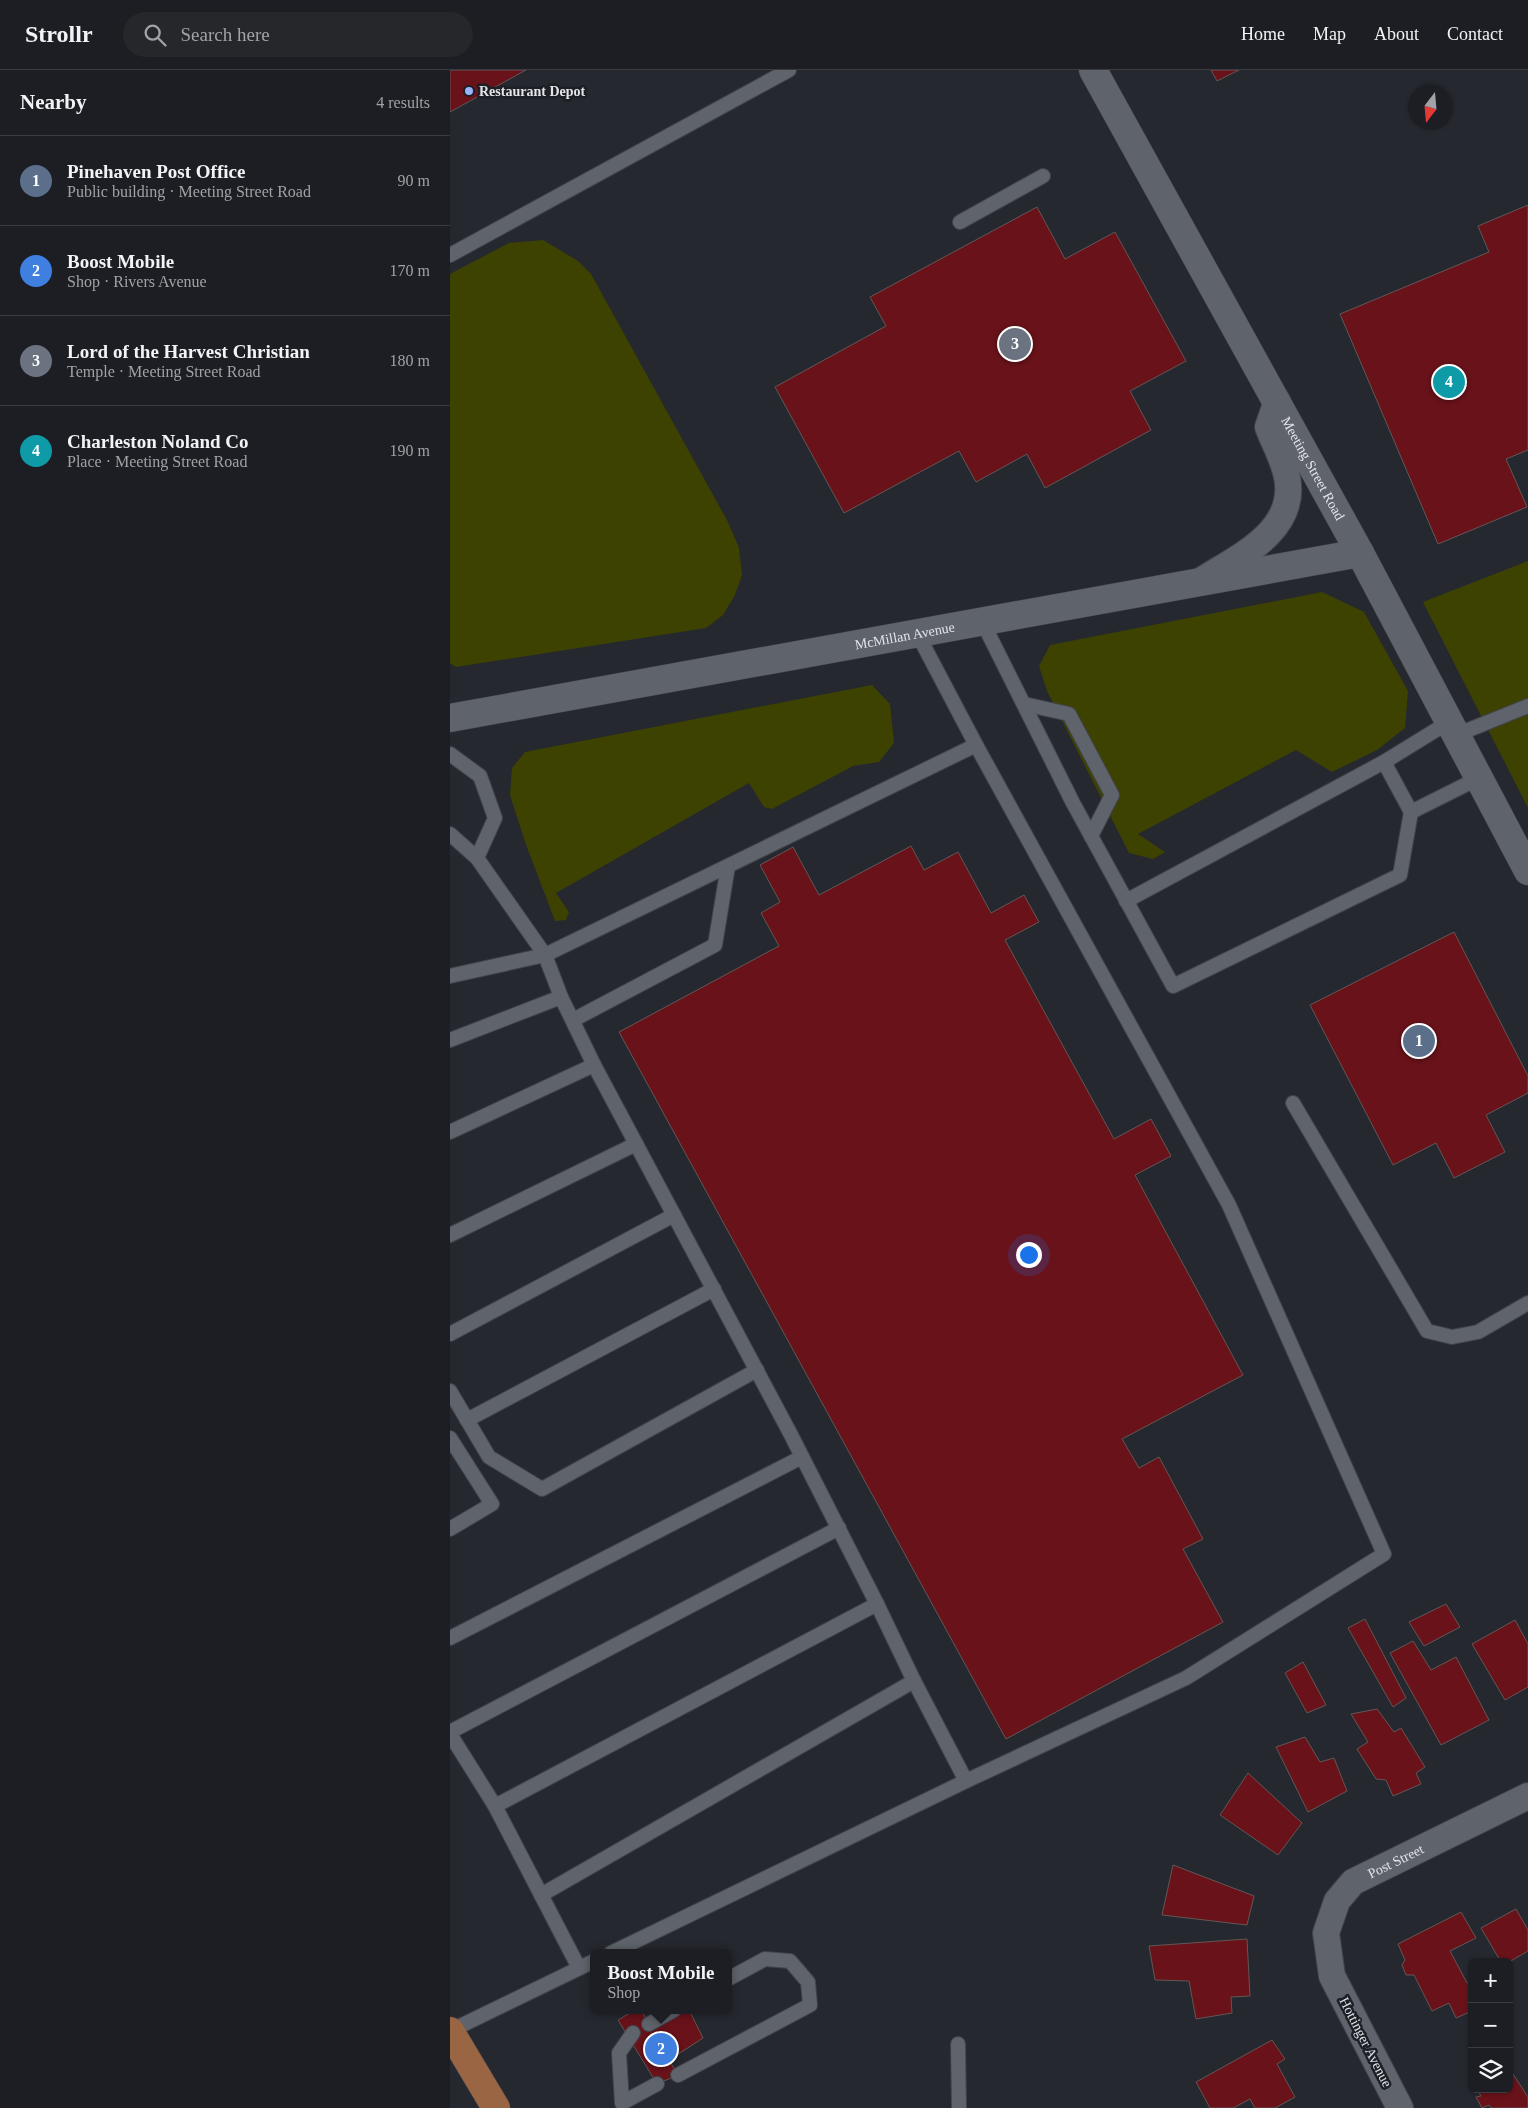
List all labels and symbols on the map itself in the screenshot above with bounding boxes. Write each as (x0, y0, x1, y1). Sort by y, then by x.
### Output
place label: Restaurant Depot (479, 84, 585, 99)
marker: Restaurant Depot (463, 85, 475, 97)
north arrow (1408, 85, 1453, 130)
pin: 3 (999, 325, 1031, 363)
pin: 4 (1433, 363, 1465, 401)
street label: Meeting Street Road (1278, 414, 1347, 523)
street label: McMillan Avenue (854, 620, 956, 652)
pin: 1 (1403, 1022, 1435, 1060)
your location (1016, 1242, 1042, 1268)
street label: Post Street (1365, 1841, 1426, 1882)
street label: Hottinger Avenue (1336, 1995, 1395, 2090)
pin: 2 (645, 2030, 677, 2068)

